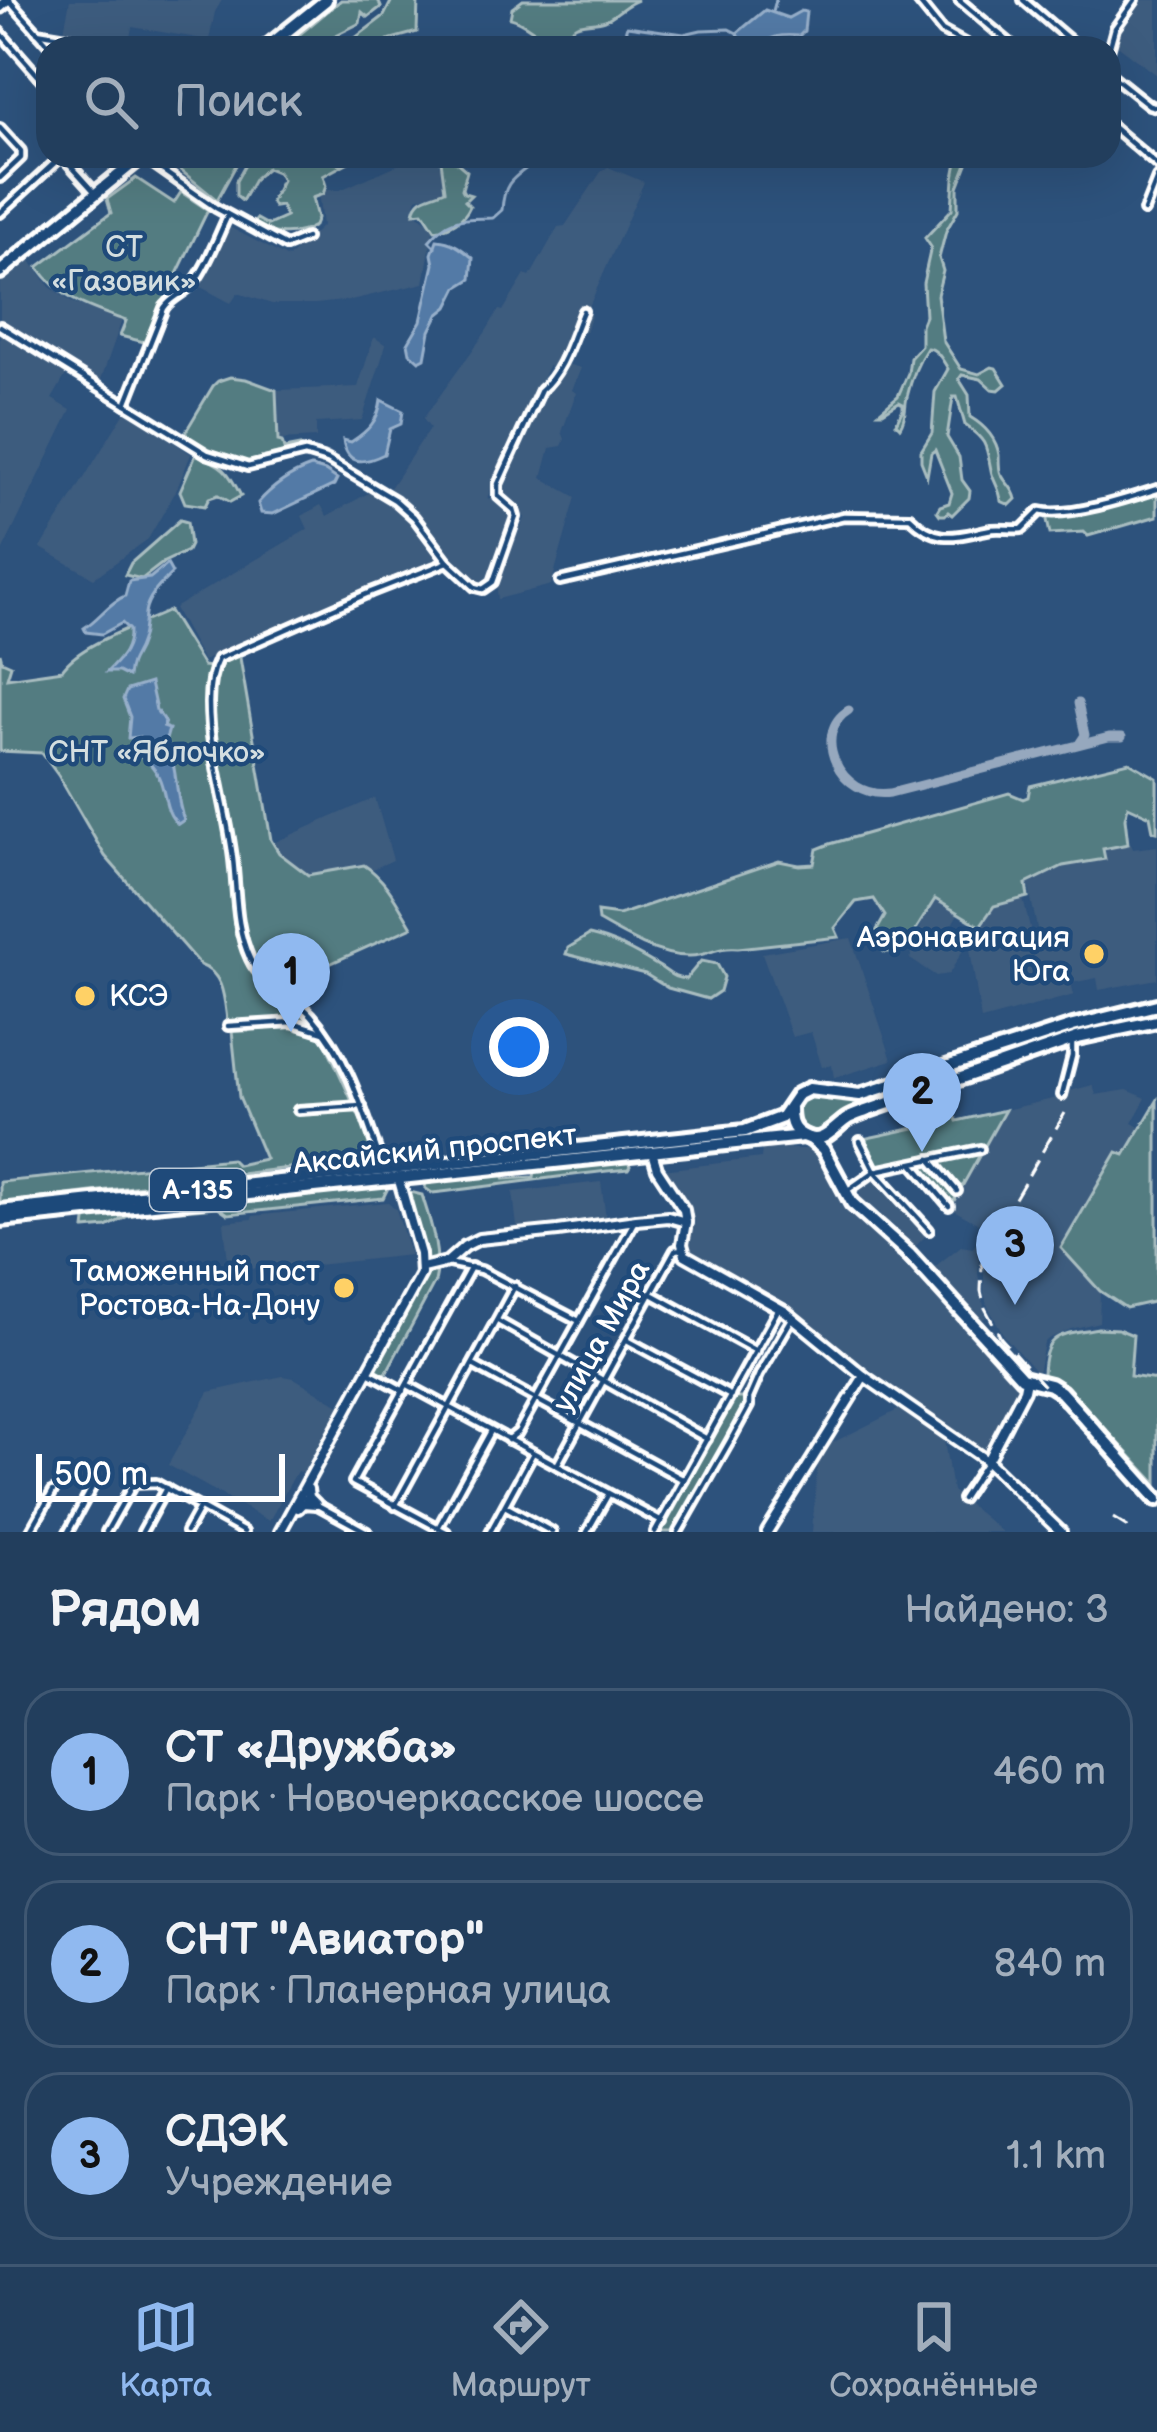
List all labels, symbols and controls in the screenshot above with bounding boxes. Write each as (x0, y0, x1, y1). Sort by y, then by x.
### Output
search box (36, 36, 1121, 168)
icon: search (78, 69, 144, 135)
text: Поиск (174, 75, 302, 130)
park label: СТ «Газовик» (51, 230, 197, 300)
park label: СНТ «Яблочко» (48, 735, 266, 771)
place label: Аэронавигация Юга (856, 920, 1070, 990)
pin: 1 (252, 933, 330, 1032)
marker: Аэронавигация Юга (1081, 941, 1107, 967)
place label: КСЭ (109, 979, 168, 1015)
marker: КСЭ (72, 983, 98, 1009)
your location (489, 1017, 549, 1077)
pin: 2 (883, 1053, 961, 1152)
street label: Аксайский проспект (291, 1117, 579, 1183)
road number: А-135 (150, 1169, 246, 1211)
pin: 3 (976, 1206, 1054, 1305)
place label: Таможенный пост Ростова-На-Дону (70, 1254, 320, 1324)
street label: улица Мира (546, 1254, 658, 1419)
marker: Таможенный пост Ростова-На-Дону (331, 1275, 357, 1301)
scale bar (36, 1448, 285, 1501)
text: 500 m (54, 1455, 148, 1495)
text: Рядом (48, 1580, 202, 1641)
text: Найдено: 3 (904, 1587, 1109, 1634)
text: СТ «Дружба» (165, 1721, 458, 1776)
text: 1 (82, 1749, 98, 1796)
text: 460 m (993, 1749, 1106, 1796)
text: Парк · Новочеркасское шоссе (165, 1776, 704, 1823)
text: СНТ "Авиатор" (165, 1913, 485, 1968)
text: 2 (78, 1941, 102, 1988)
text: 840 m (994, 1941, 1106, 1988)
text: Парк · Планерная улица (165, 1968, 611, 2015)
text: СДЭК (165, 2105, 288, 2160)
text: 3 (79, 2133, 101, 2180)
text: 1.1 km (1006, 2133, 1106, 2180)
text: Учреждение (165, 2160, 393, 2207)
tab: Карта (119, 2294, 212, 2406)
tab: Маршрут (451, 2294, 591, 2406)
tab: Сохранённые (829, 2294, 1038, 2406)

